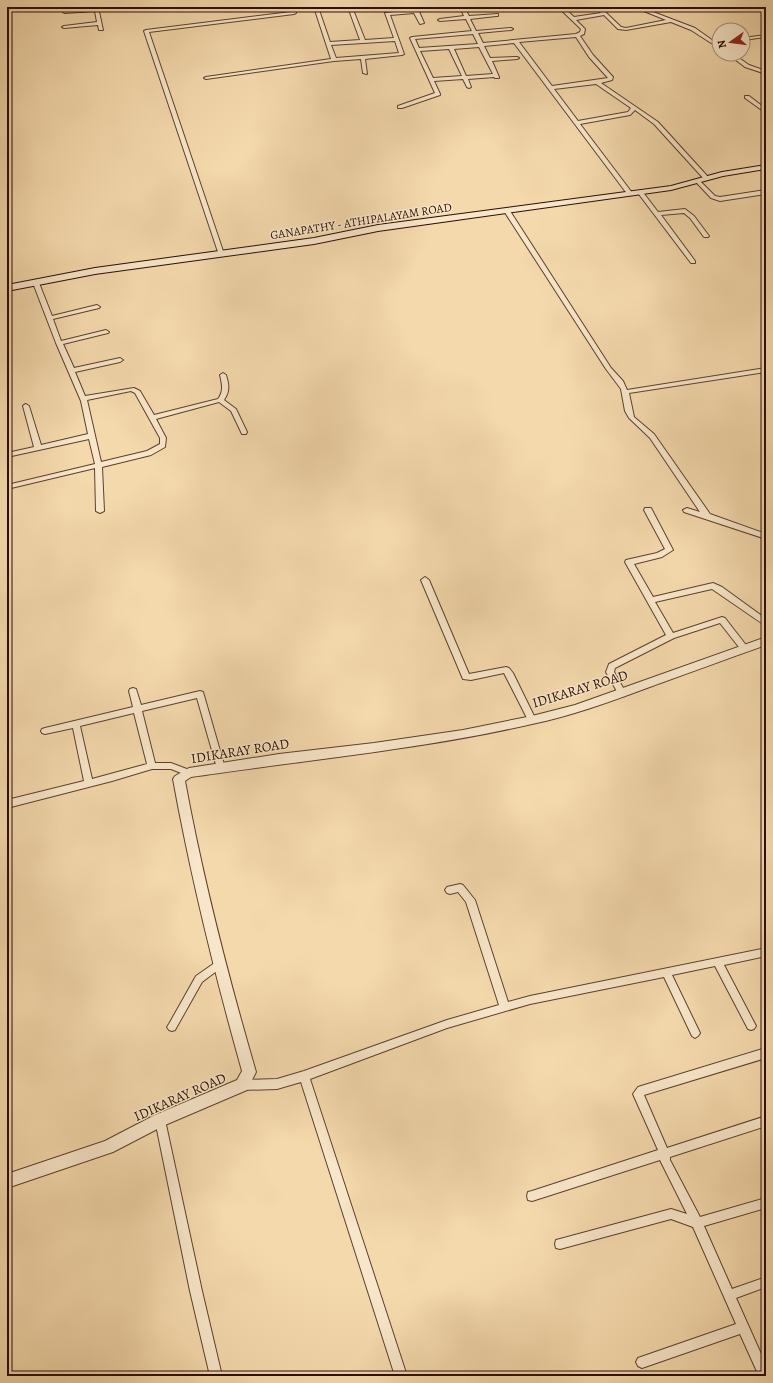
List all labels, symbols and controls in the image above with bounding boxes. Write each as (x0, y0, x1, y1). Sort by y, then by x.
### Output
north arrow (711, 22, 751, 62)
text: N (714, 39, 730, 50)
street label: GANAPATHY - ATHIPALAYAM ROAD (269, 199, 453, 243)
street label: IDIKARAY ROAD (530, 665, 630, 713)
street label: IDIKARAY ROAD (190, 734, 291, 768)
street label: IDIKARAY ROAD (131, 1068, 229, 1126)

